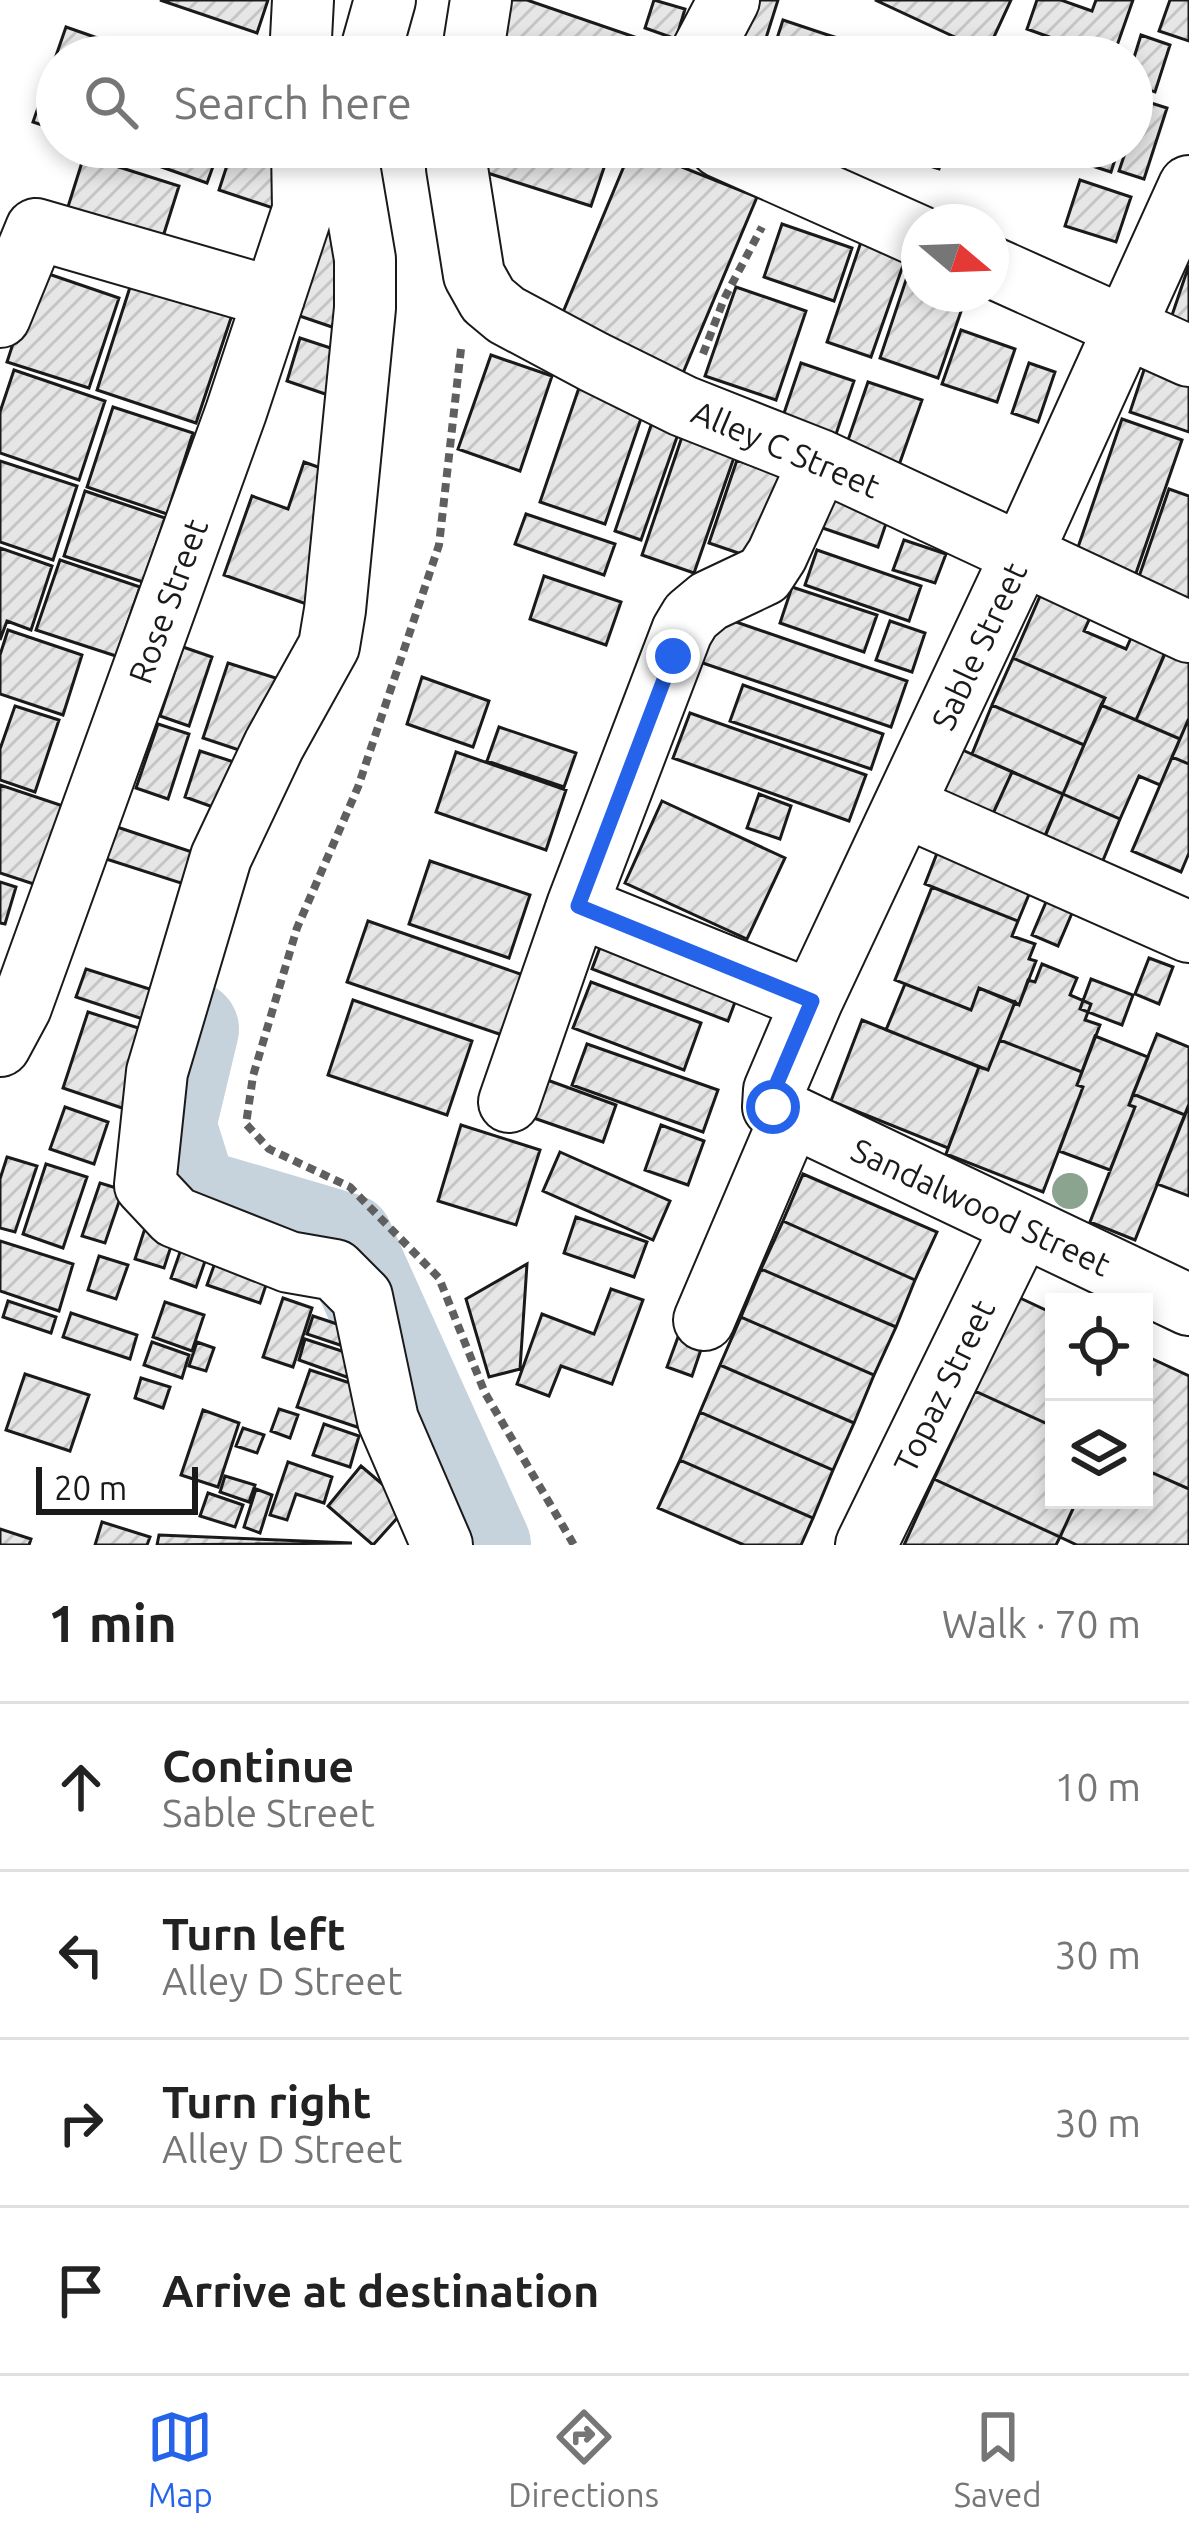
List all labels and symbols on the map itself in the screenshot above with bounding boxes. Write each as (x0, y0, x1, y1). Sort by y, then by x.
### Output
north arrow (901, 204, 1009, 312)
street label: Alley C Street (687, 392, 886, 505)
street label: Rose Street (121, 514, 214, 688)
street label: Sable Street (924, 556, 1033, 735)
route end (646, 629, 700, 683)
route start (746, 1080, 800, 1134)
street label: Sandalwood Street (846, 1130, 1116, 1283)
street label: Topaz Street (886, 1294, 1001, 1478)
scale bar (36, 1461, 198, 1514)

